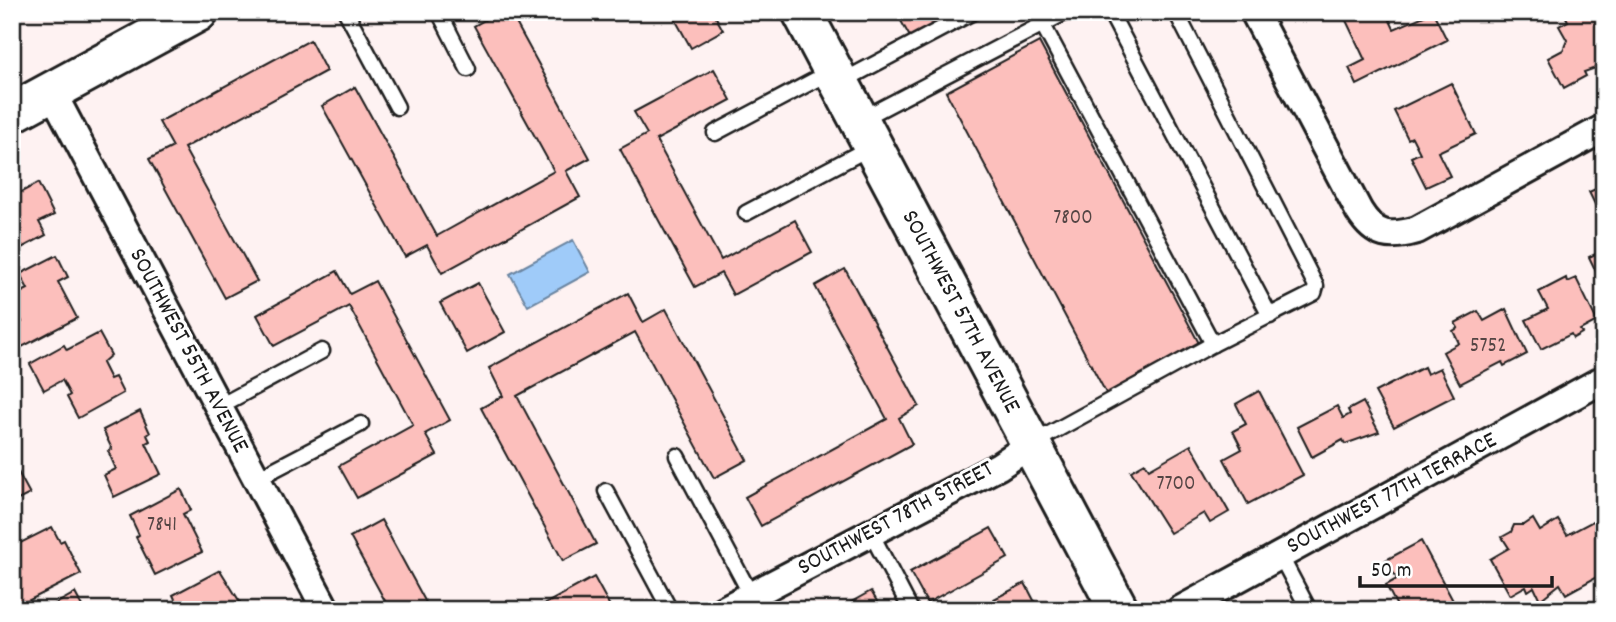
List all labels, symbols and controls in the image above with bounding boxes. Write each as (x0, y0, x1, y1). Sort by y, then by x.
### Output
street label: SOUTHWEST 57TH AVENUE (892, 204, 1028, 420)
house number: 7800 (1053, 204, 1093, 234)
street label: SOUTHWEST 55TH AVENUE (120, 243, 256, 460)
house number: 5752 (1470, 332, 1506, 362)
street label: SOUTHWEST 77TH TERRACE (1281, 424, 1503, 564)
street label: SOUTHWEST 78TH STREET (792, 453, 1000, 585)
house number: 7700 (1157, 470, 1195, 500)
house number: 7841 (147, 511, 177, 541)
scale bar (1360, 545, 1553, 589)
text: 50 m (1371, 557, 1411, 587)

